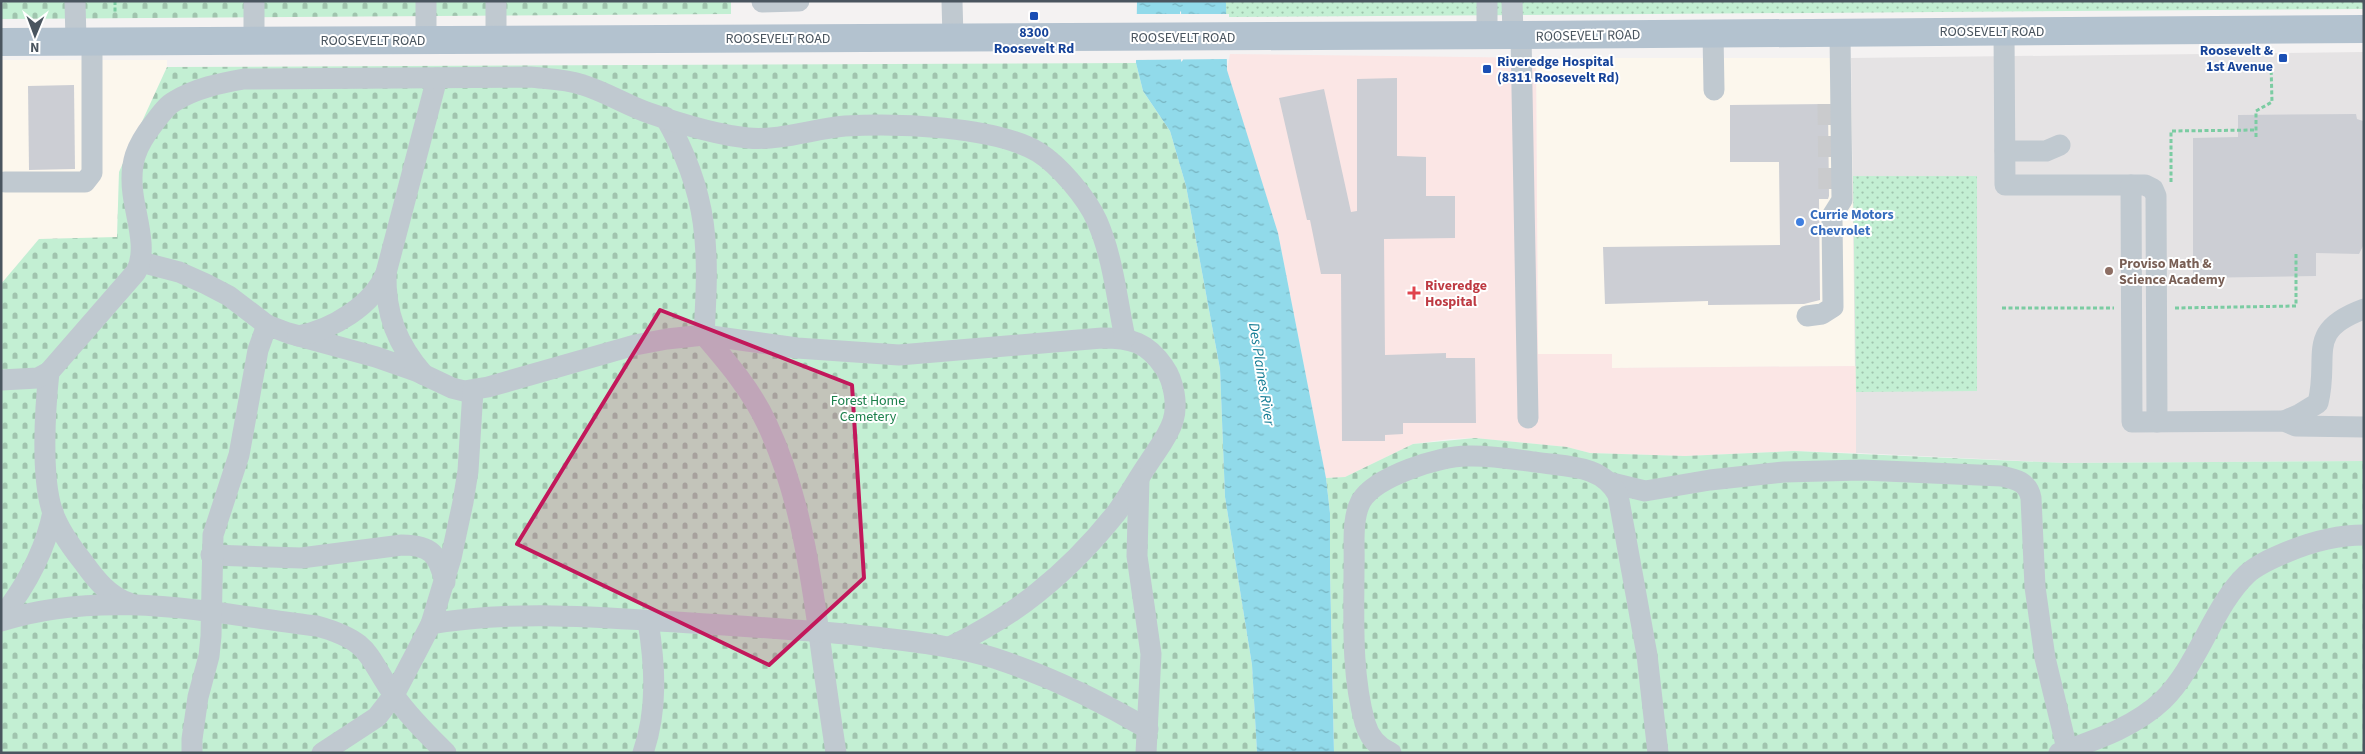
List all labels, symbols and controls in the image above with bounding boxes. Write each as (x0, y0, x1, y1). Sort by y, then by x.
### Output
north arrow (10, 10, 60, 60)
marker: 8300 Roosevelt Rd (1028, 10, 1040, 22)
street label: ROOSEVELT ROAD (1940, 22, 2044, 42)
place label: 8300 Roosevelt Rd (994, 23, 1074, 59)
street label: ROOSEVELT ROAD (1535, 25, 1641, 47)
street label: ROOSEVELT ROAD (1131, 28, 1235, 48)
street label: ROOSEVELT ROAD (726, 29, 830, 49)
street label: ROOSEVELT ROAD (321, 31, 425, 51)
text: N (30, 37, 40, 57)
place label: Roosevelt & 1st Avenue (2200, 41, 2274, 77)
place label: Riveredge Hospital (8311 Roosevelt Rd) (1497, 52, 1619, 88)
marker: Roosevelt & 1st Avenue (2277, 52, 2289, 64)
marker: Riveredge Hospital (8311 Roosevelt Rd) (1481, 63, 1493, 75)
place label: Currie Motors Chevrolet (1810, 205, 1894, 241)
marker: Currie Motors Chevrolet (1794, 216, 1806, 228)
place label: Proviso Math & Science Academy (2119, 254, 2226, 290)
marker: Proviso Math & Science Academy (2103, 265, 2115, 277)
place label: Riveredge Hospital (1425, 276, 1487, 312)
marker: Riveredge Hospital (1407, 286, 1421, 300)
water label: Des Plaines River (1243, 321, 1280, 428)
park label: Forest Home Cemetery (831, 391, 905, 427)

